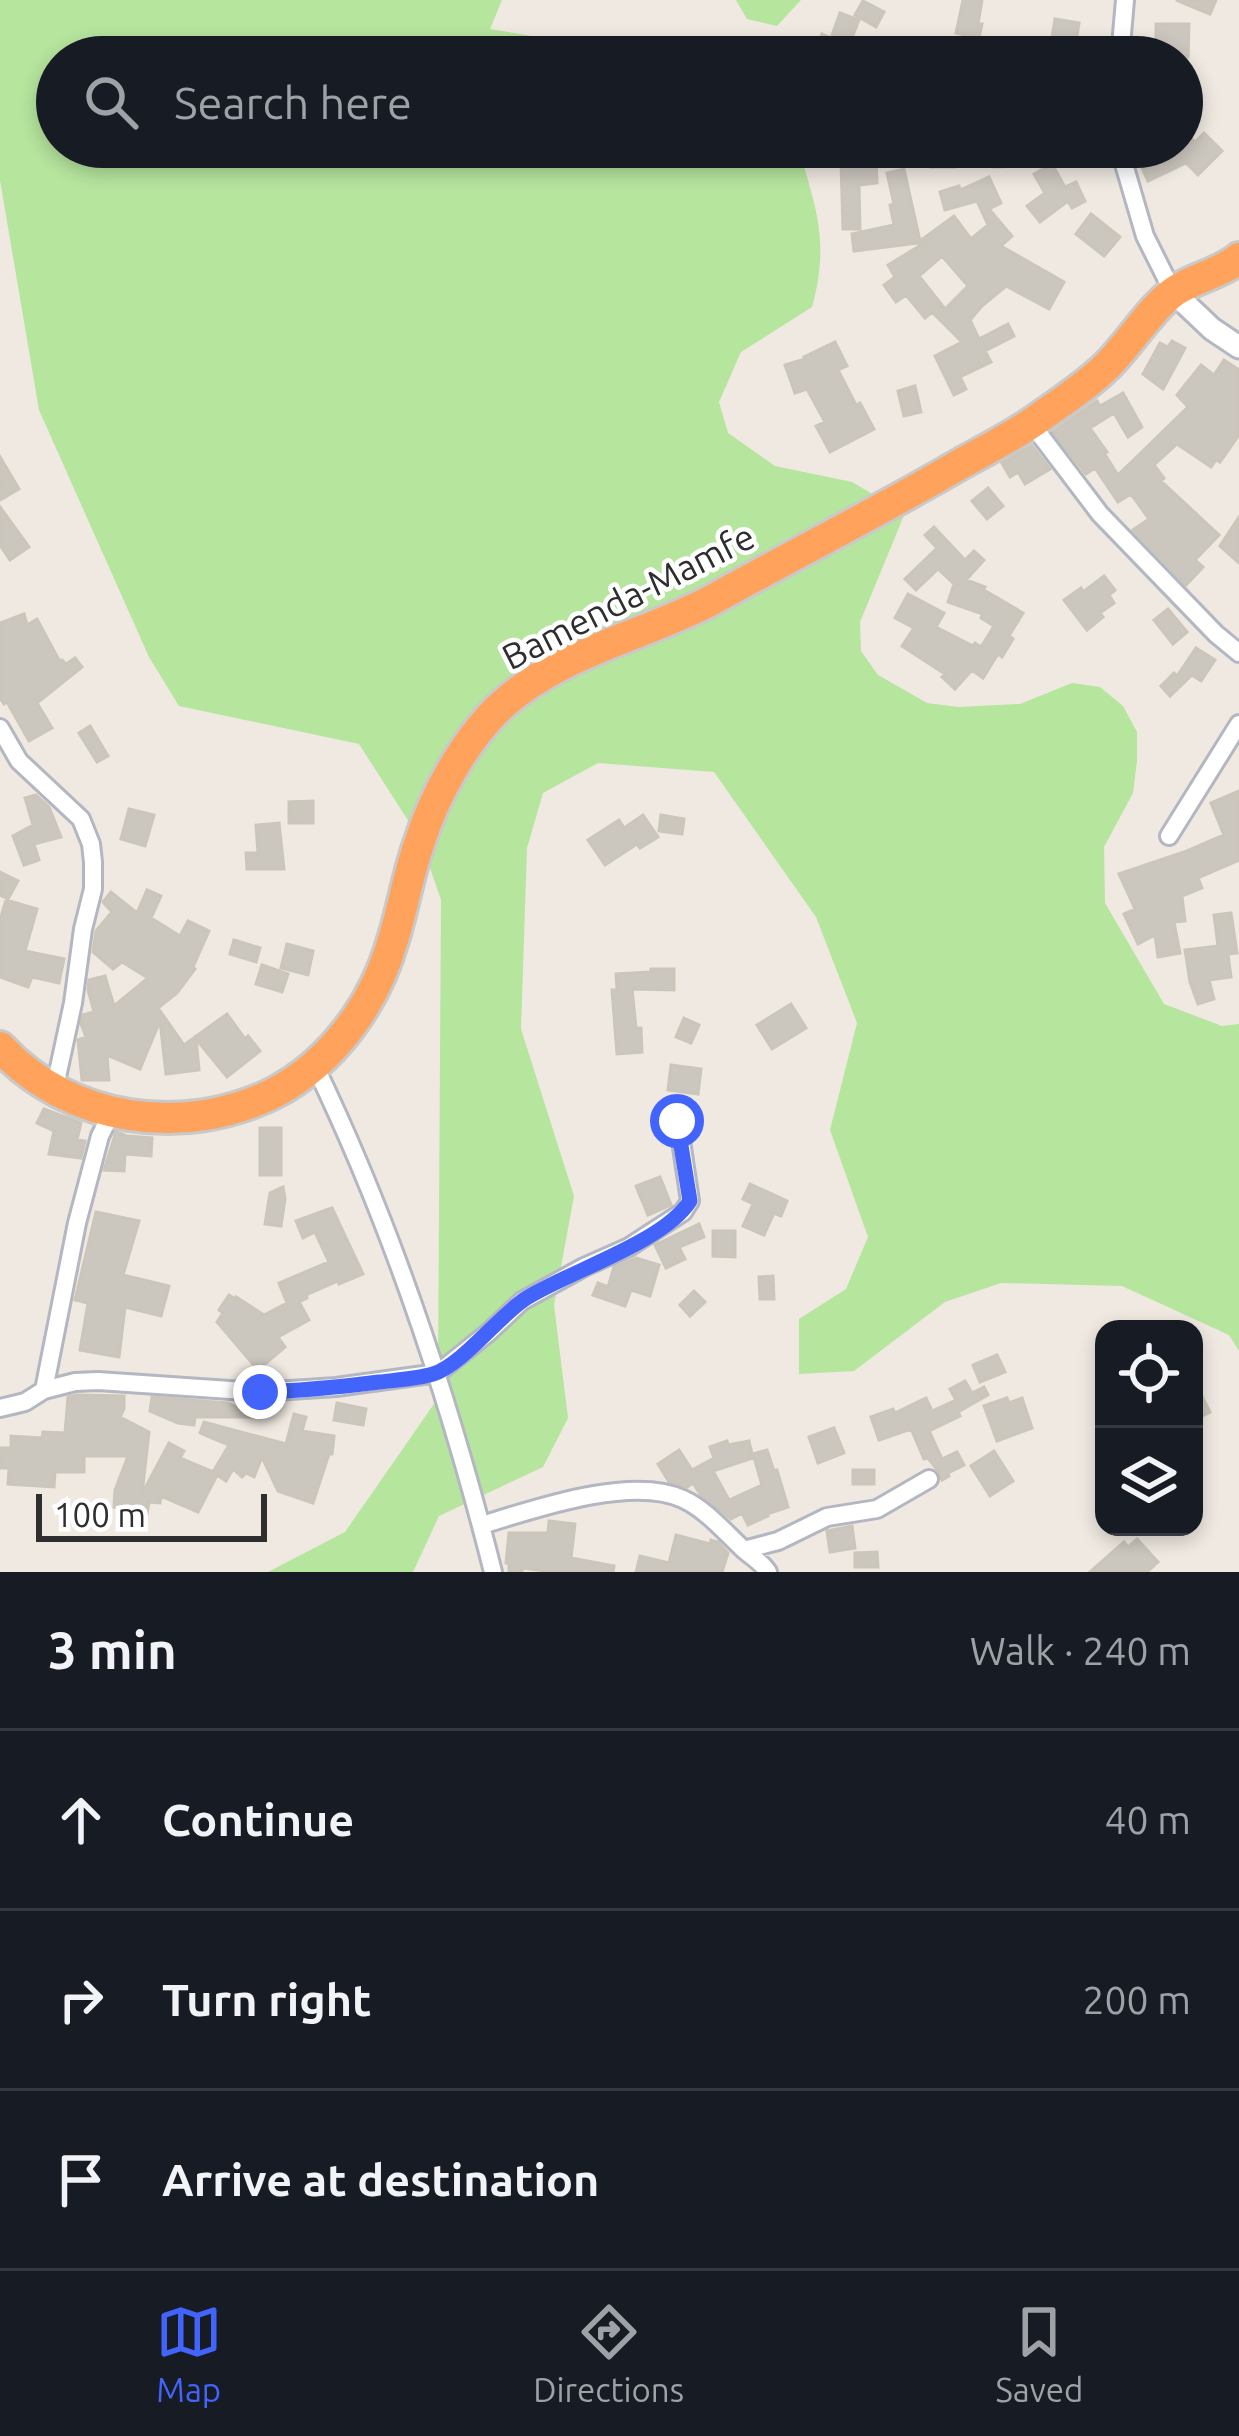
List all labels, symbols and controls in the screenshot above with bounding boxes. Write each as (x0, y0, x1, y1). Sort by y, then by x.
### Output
search box (36, 36, 1203, 168)
icon: search (78, 69, 144, 135)
text: Search here (174, 77, 412, 128)
street label: Bamenda-Mamfe (495, 515, 761, 677)
route start (650, 1094, 704, 1148)
map controls (1095, 1320, 1203, 1536)
button: locate (1095, 1320, 1203, 1428)
route end (233, 1365, 287, 1419)
button: layers (1095, 1428, 1203, 1536)
scale bar (36, 1488, 267, 1541)
text: 100 m (54, 1496, 146, 1533)
text: 3 min (48, 1621, 177, 1679)
text: Walk · 240 m (970, 1629, 1191, 1672)
icon: ahead (48, 1787, 114, 1853)
text: Continue (162, 1794, 354, 1845)
text: 40 m (1104, 1798, 1191, 1841)
icon: right (48, 1967, 114, 2033)
text: Turn right (162, 1974, 371, 2025)
text: 200 m (1082, 1978, 1191, 2021)
icon: arrive (48, 2147, 114, 2213)
text: Arrive at destination (162, 2154, 599, 2205)
tab: Map (156, 2299, 222, 2408)
tab: Directions (533, 2299, 684, 2408)
tab: Saved (995, 2299, 1083, 2408)

